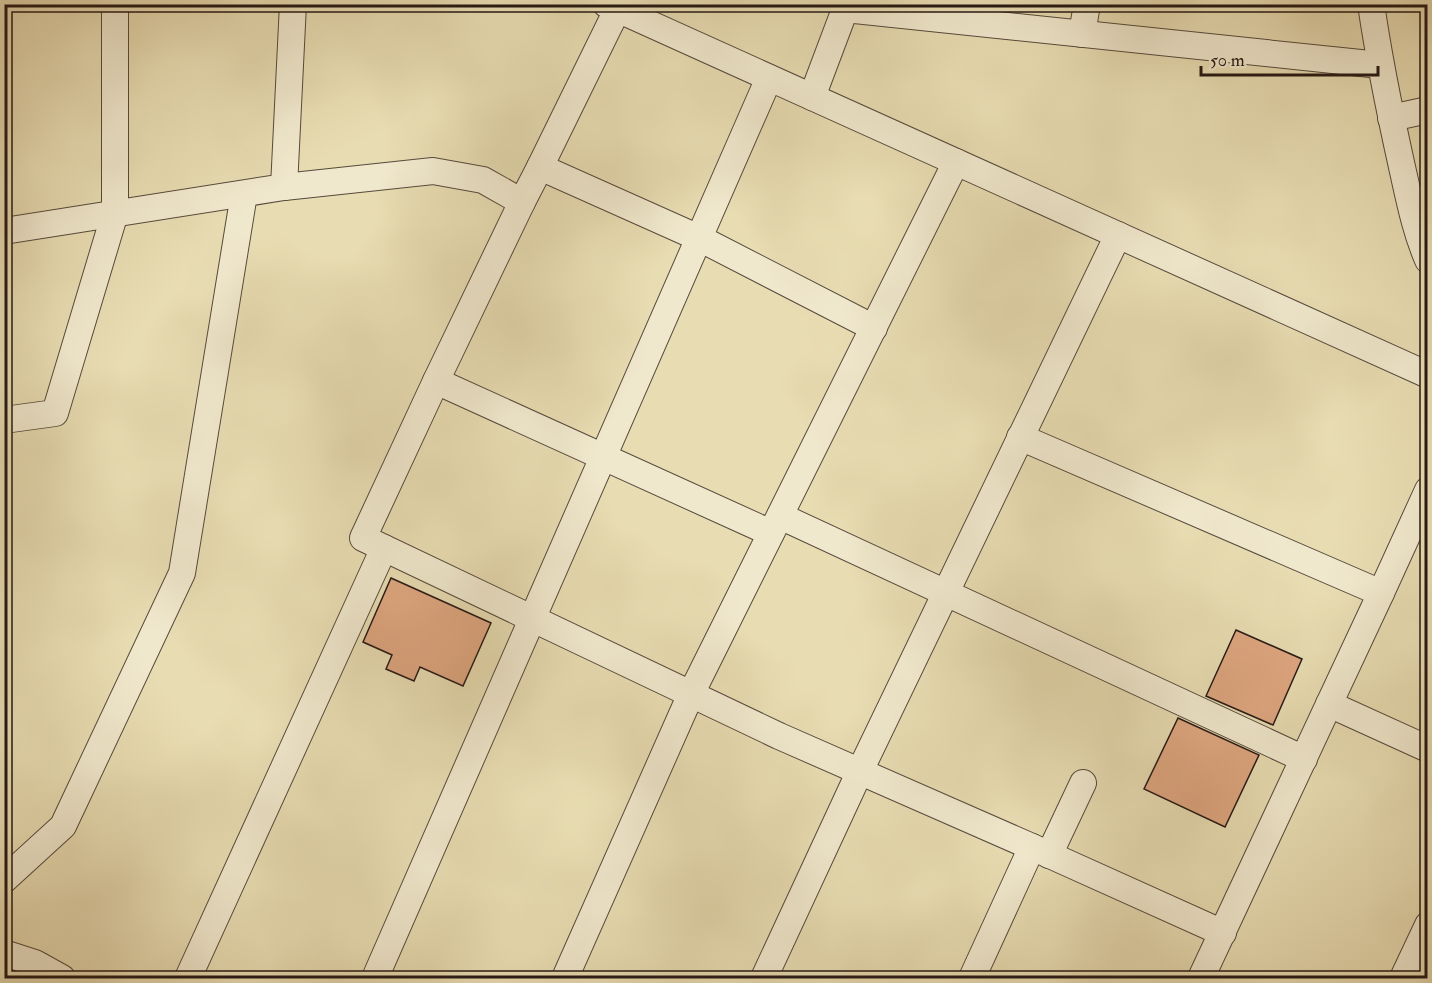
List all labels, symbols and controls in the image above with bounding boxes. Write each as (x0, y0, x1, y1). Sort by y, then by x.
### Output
scale bar (1201, 39, 1378, 77)
text: 50 m (1210, 49, 1245, 72)

